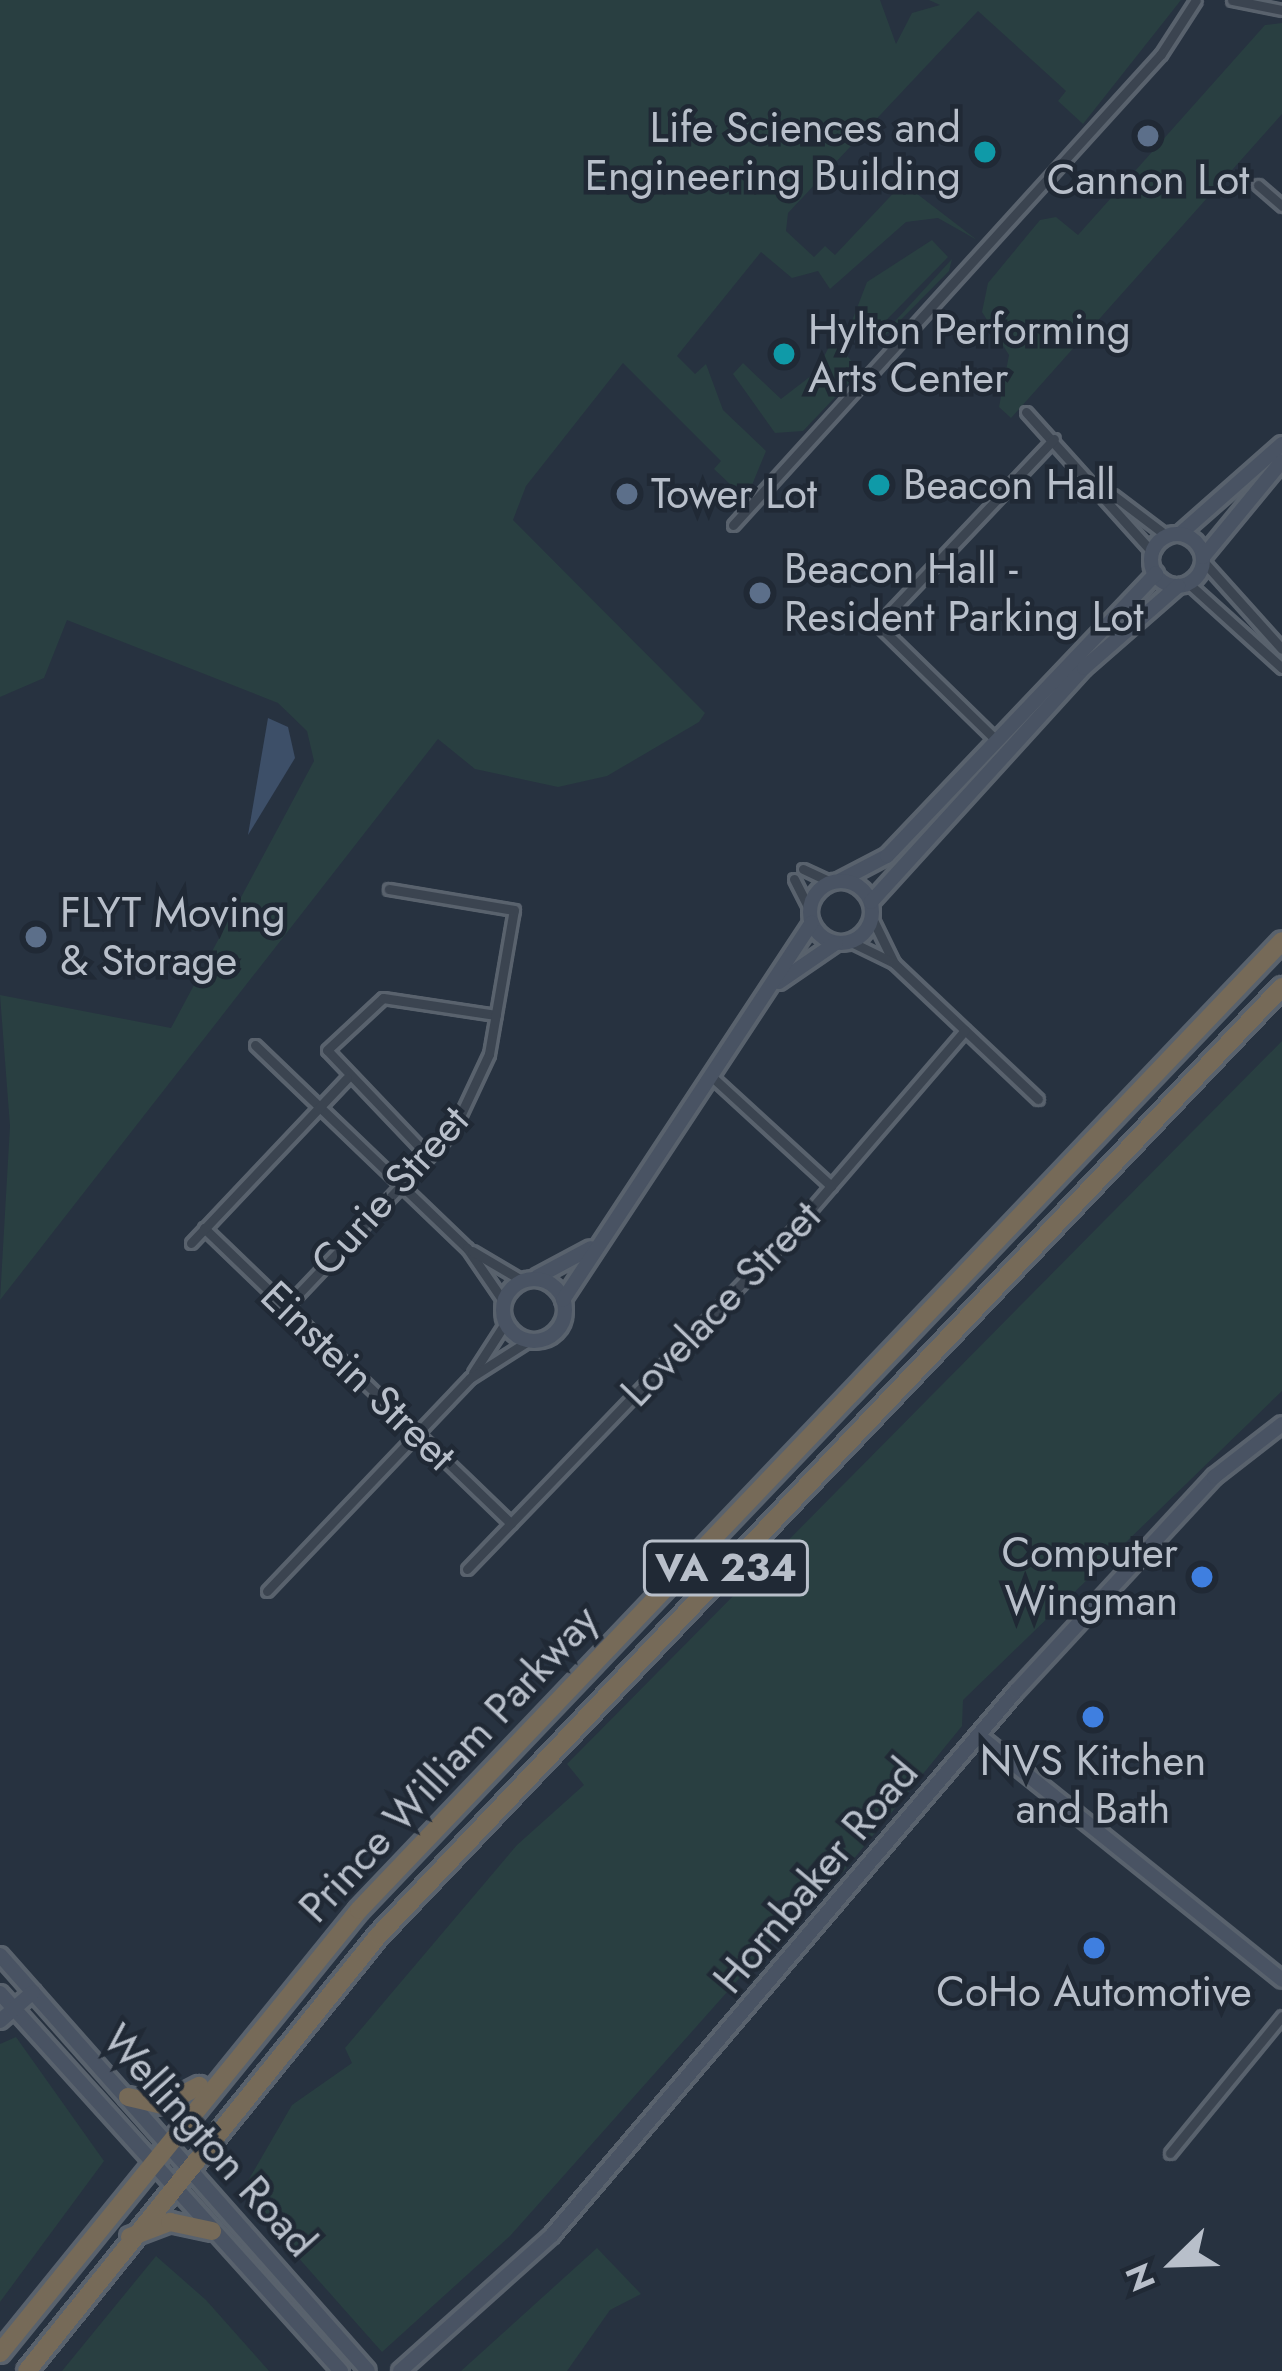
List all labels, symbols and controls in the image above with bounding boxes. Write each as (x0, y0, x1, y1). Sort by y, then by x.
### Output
place label: Life Sciences and Engineering Building (585, 103, 961, 201)
marker: Cannon Lot (1135, 123, 1161, 149)
marker: Life Sciences and Engineering Building (972, 139, 998, 165)
place label: Cannon Lot (1047, 155, 1249, 205)
place label: Hylton Performing Arts Center (808, 305, 1131, 404)
marker: Hylton Performing Arts Center (771, 341, 797, 367)
place label: Beacon Hall (903, 460, 1115, 510)
place label: Tower Lot (651, 469, 817, 519)
marker: Beacon Hall (866, 472, 892, 498)
marker: Tower Lot (614, 481, 640, 507)
place label: Beacon Hall - Resident Parking Lot (784, 544, 1144, 642)
marker: Beacon Hall - Resident Parking Lot (747, 580, 773, 606)
place label: FLYT Moving & Storage (60, 888, 286, 986)
marker: FLYT Moving & Storage (23, 924, 49, 950)
street label: Curie Street (301, 1096, 479, 1286)
street label: Lovelace Street (611, 1191, 831, 1417)
street label: Einstein Street (250, 1271, 466, 1481)
place label: Computer Wingman (1001, 1528, 1178, 1626)
road number: VA 234 (642, 1535, 810, 1601)
marker: Computer Wingman (1189, 1564, 1215, 1590)
street label: Prince William Parkway (289, 1595, 609, 1933)
marker: NVS Kitchen and Bath (1080, 1704, 1106, 1730)
place label: NVS Kitchen and Bath (980, 1736, 1206, 1834)
street label: Hornbaker Road (703, 1748, 929, 2004)
marker: CoHo Automotive (1081, 1935, 1107, 1961)
place label: CoHo Automotive (936, 1967, 1252, 2017)
street label: Wellington Road (92, 2015, 326, 2267)
north arrow (1114, 2203, 1234, 2323)
text: N (1114, 2256, 1167, 2299)

